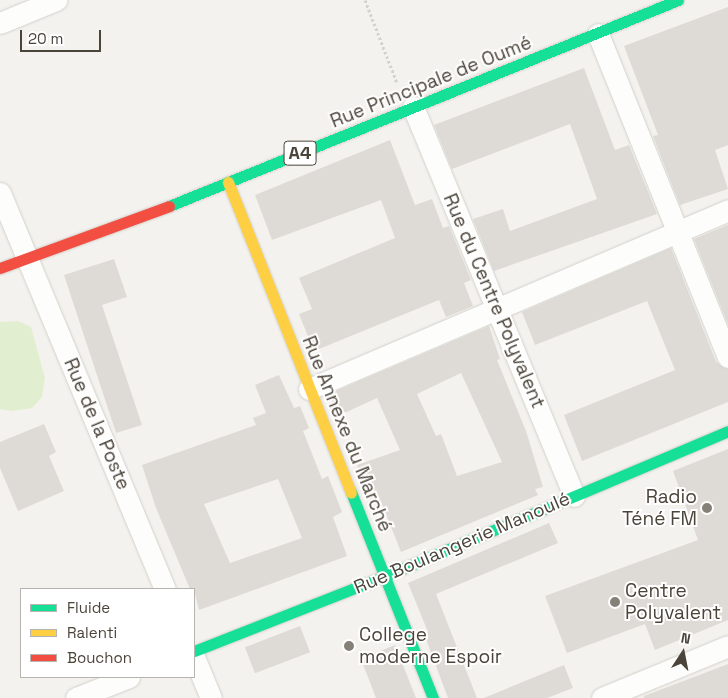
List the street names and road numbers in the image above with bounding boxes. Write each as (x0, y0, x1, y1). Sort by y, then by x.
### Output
street label: Rue Principale de Oumé (327, 31, 535, 133)
road number: A4 (282, 138, 318, 168)
street label: Rue du Centre Polyvalent (438, 190, 550, 412)
street label: Rue Annexe du Marché (297, 333, 397, 535)
street label: Rue de la Poste (59, 355, 135, 493)
street label: Rue Boulangerie Manoulé (351, 487, 573, 599)

